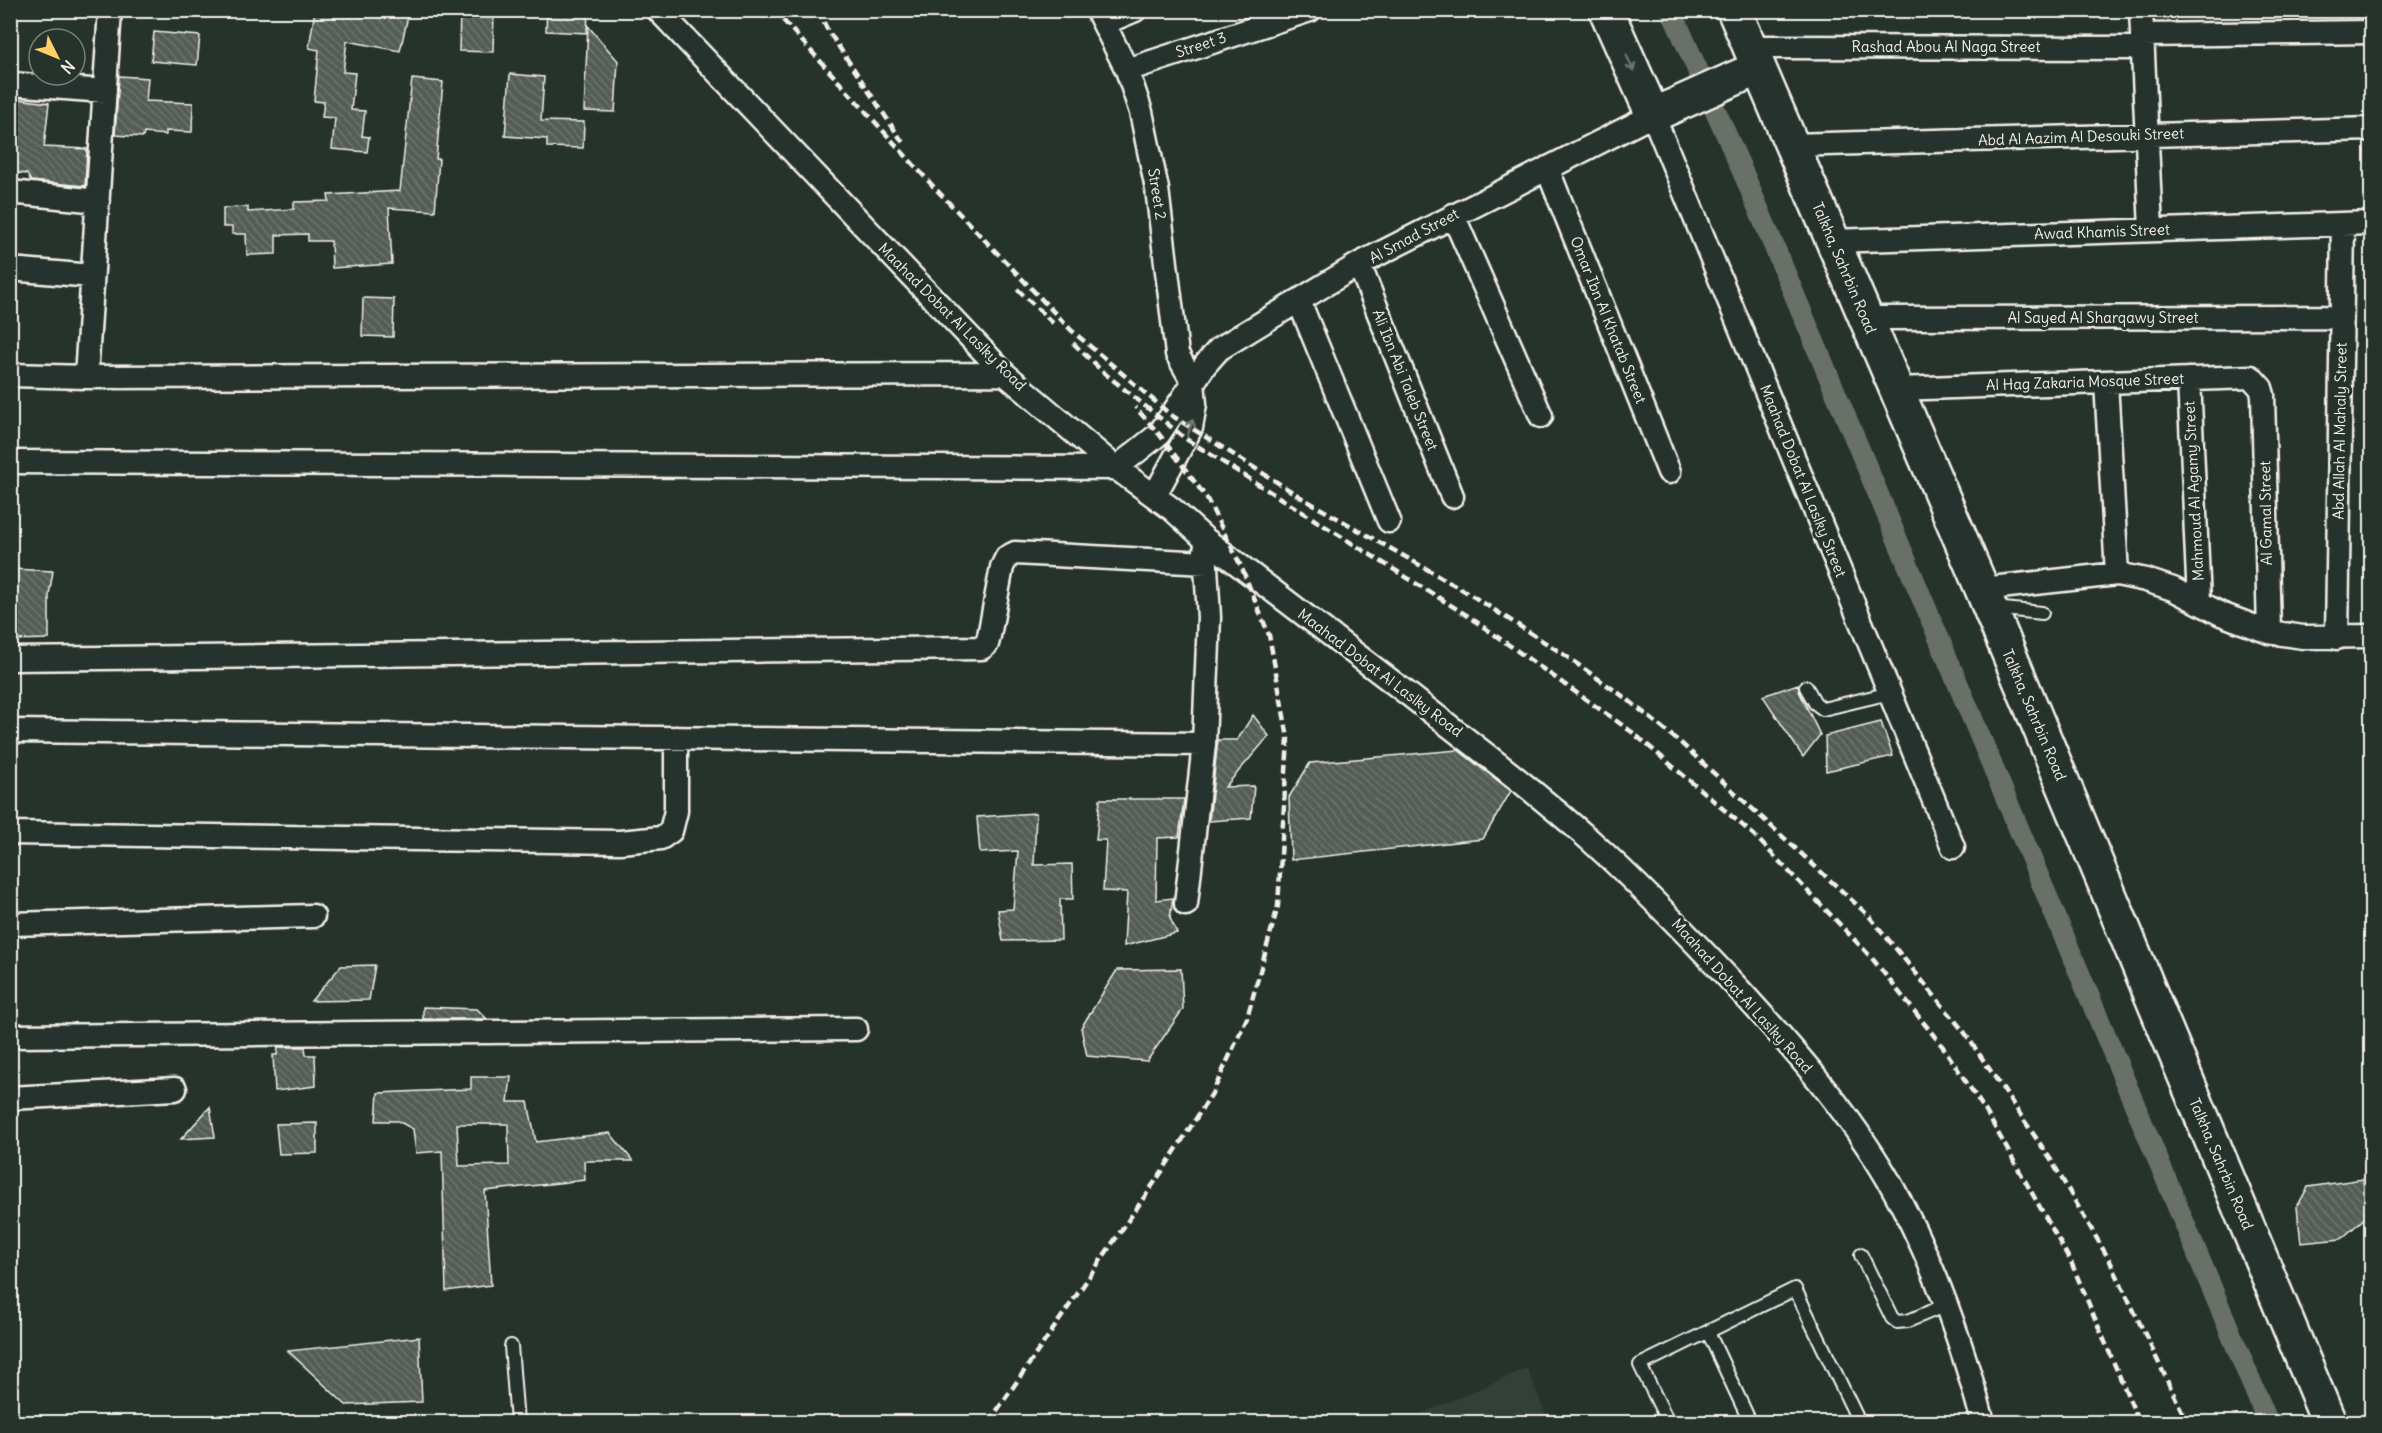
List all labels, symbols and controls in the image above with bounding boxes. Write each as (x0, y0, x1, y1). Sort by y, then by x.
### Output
north arrow (27, 27, 87, 87)
street label: Street 3 (1173, 27, 1229, 62)
street label: Rashad Abou Al Naga Street (1852, 37, 2040, 56)
one-way arrow (1624, 53, 1636, 71)
text: N (57, 56, 79, 78)
street label: Abd Al Aazim Al Desouki Street (1978, 123, 2184, 150)
street label: Street 2 (1144, 167, 1171, 221)
street label: Talkha, Sahrbin Road (1808, 199, 1881, 337)
street label: Al Smad Street (1366, 204, 1462, 267)
street label: Awad Khamis Street (2034, 220, 2170, 243)
street label: Omar Ibn Al Khatab Street (1566, 233, 1651, 406)
street label: Maahad Dobat Al Laslky Road (874, 239, 1030, 395)
street label: Ali Ibn Abi Taleb Street (1368, 306, 1442, 453)
street label: Al Sayed Al Sharqawy Street (2007, 308, 2199, 327)
street label: Abd Allah Al Mahaly Street (2328, 342, 2351, 520)
street label: Al Hag Zakaria Mosque Street (1986, 369, 2184, 394)
street label: Maahad Dobat Al Laslky Street (1756, 382, 1851, 580)
street label: Mahmoud Al Agamy Street (2179, 401, 2208, 582)
one-way arrow (1185, 419, 1196, 438)
street label: Al Gamal Street (2255, 461, 2276, 565)
street label: Maahad Dobat Al Laslky Road (1294, 604, 1467, 741)
street label: Talkha, Sahrbin Road (1998, 646, 2071, 784)
street label: Maahad Dobat Al Laslky Road (1668, 914, 1817, 1077)
street label: Talkha, Sahrbin Road (2185, 1095, 2258, 1233)

